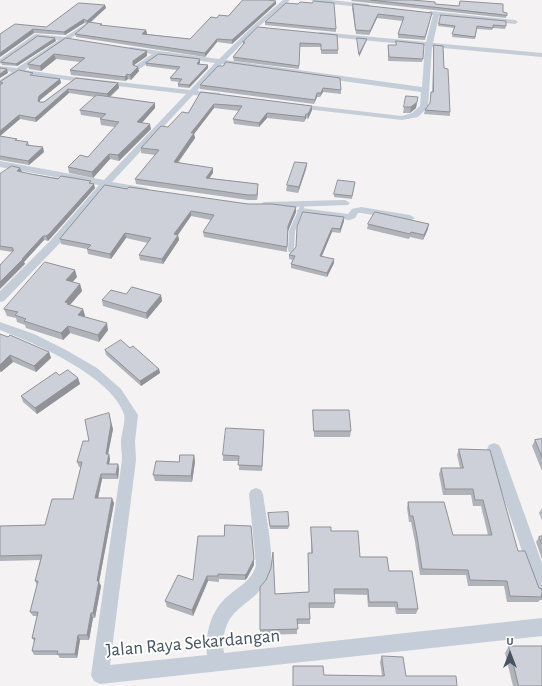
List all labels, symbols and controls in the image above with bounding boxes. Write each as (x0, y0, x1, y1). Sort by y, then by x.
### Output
street label: Jalan Raya Sekardangan (105, 624, 281, 662)
north arrow (490, 634, 530, 674)
text: U (506, 636, 514, 647)

